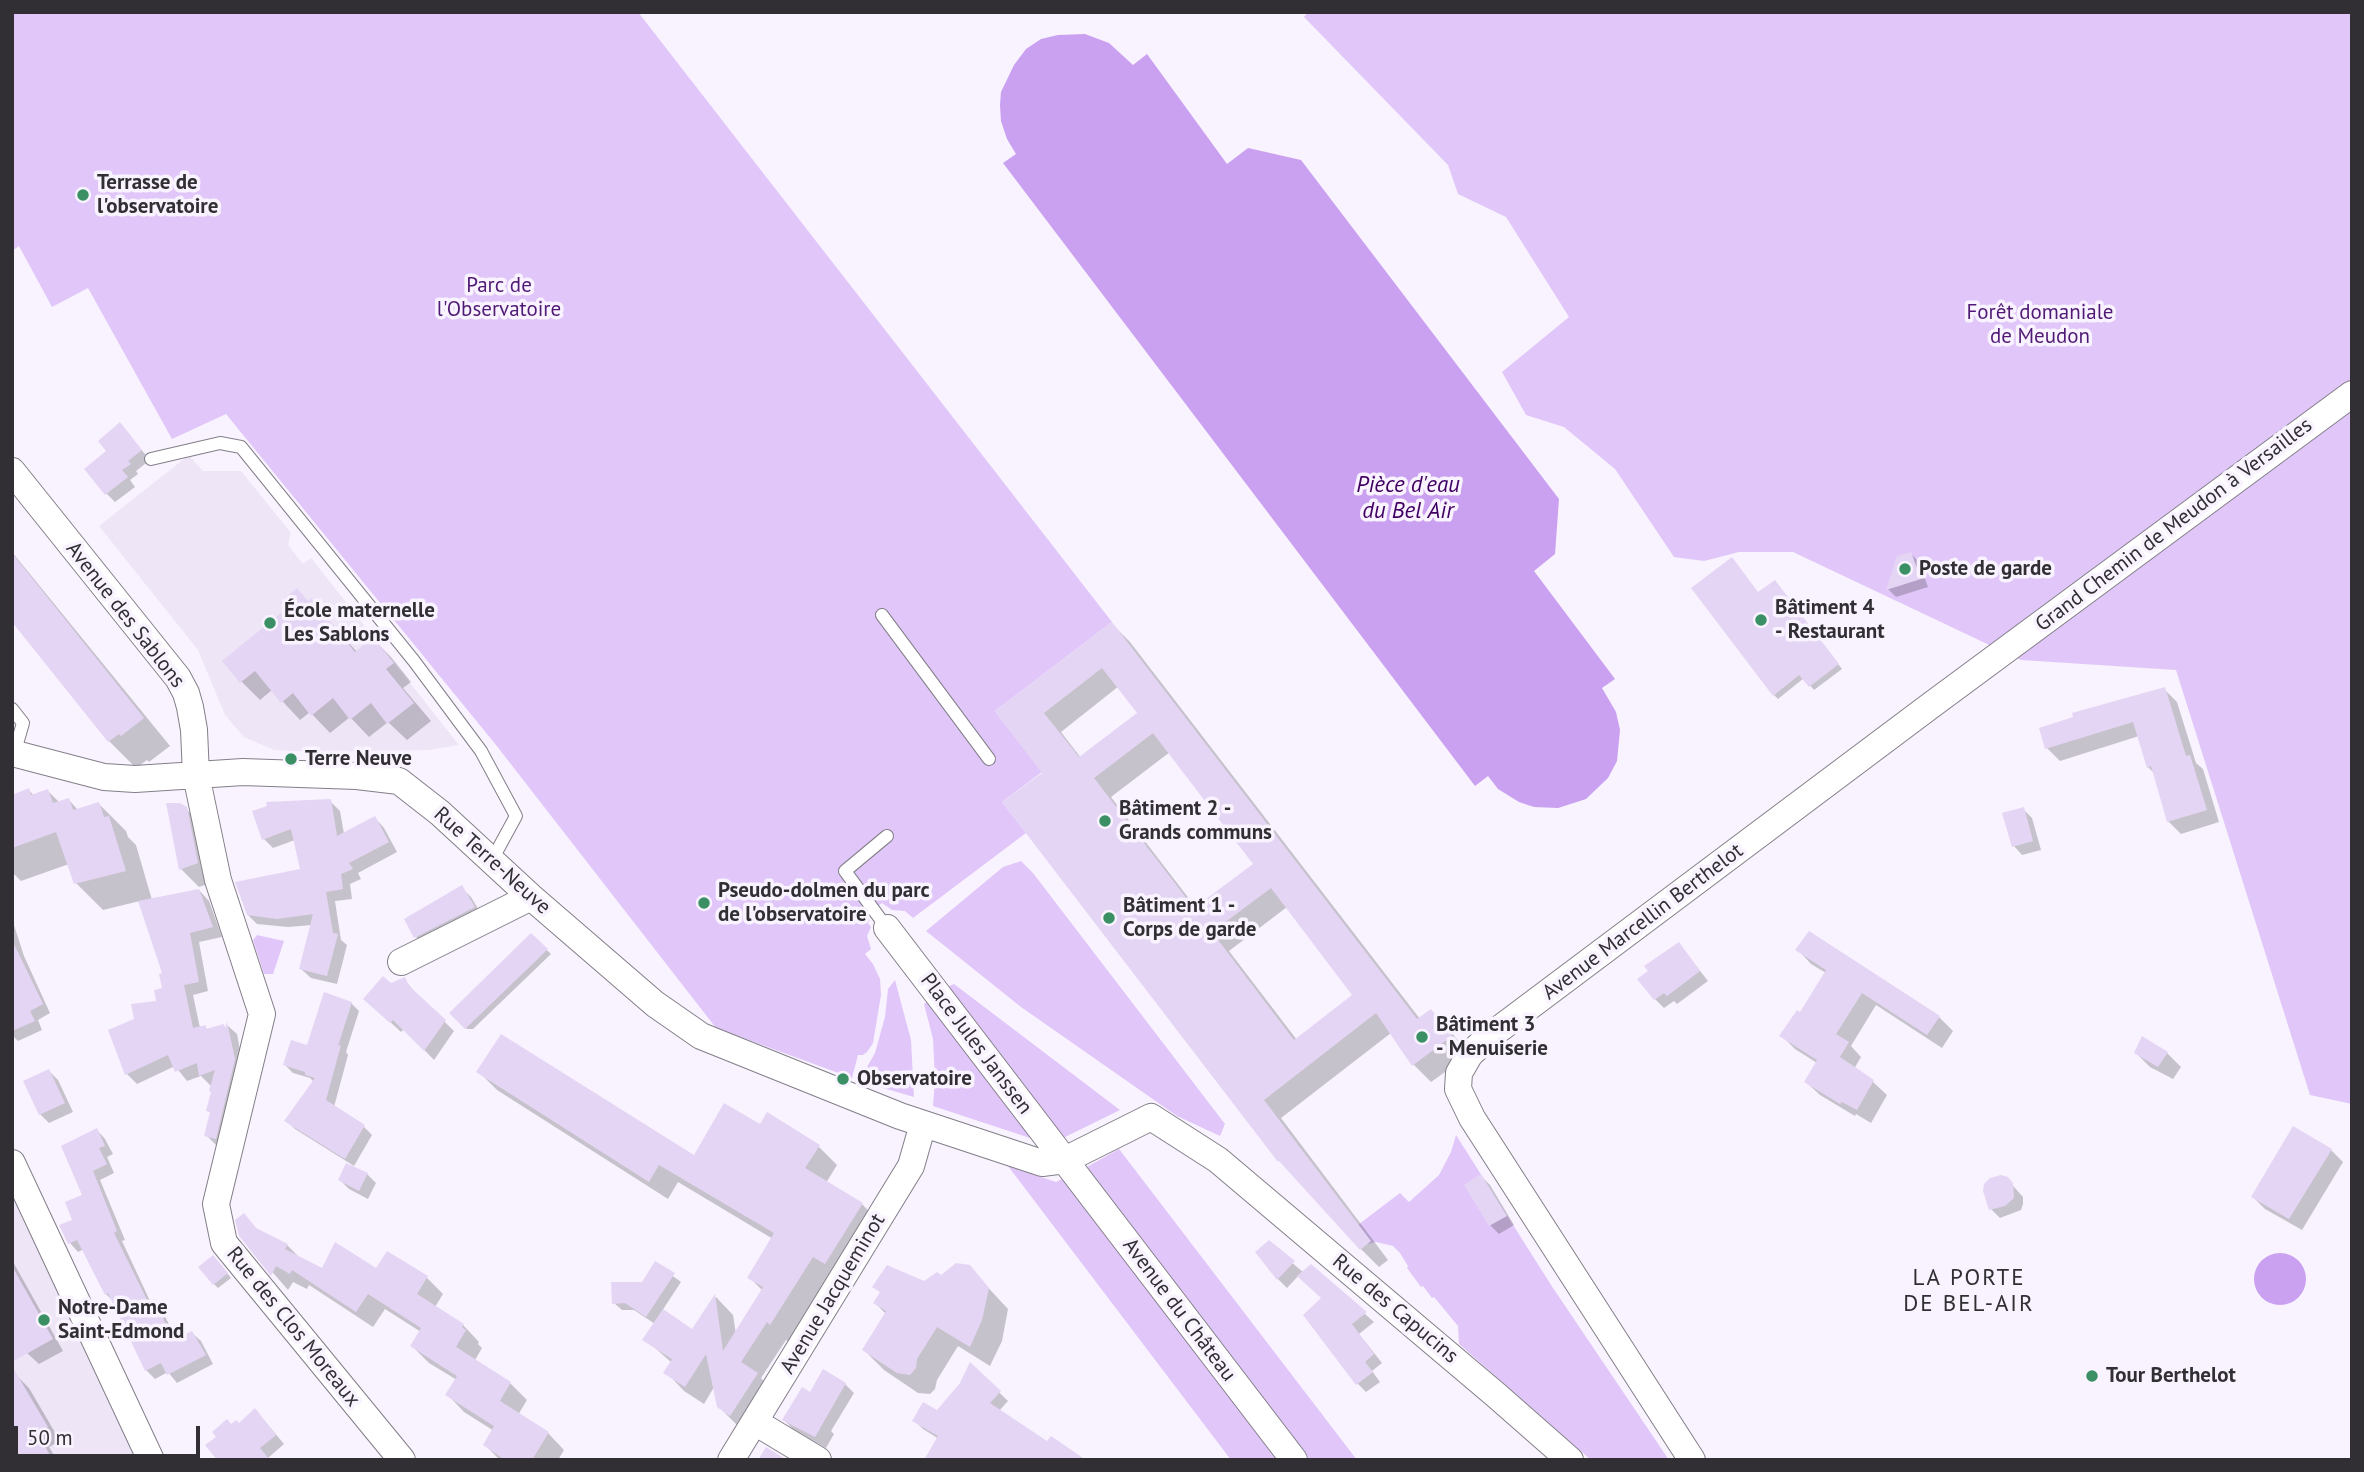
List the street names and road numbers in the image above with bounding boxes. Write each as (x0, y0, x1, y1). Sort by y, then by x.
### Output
street label: Grand Chemin de Meudon à Versailles (2031, 413, 2317, 637)
street label: Avenue des Sablons (60, 537, 190, 693)
street label: Rue Terre-Neuve (428, 802, 556, 920)
street label: Avenue Marcellin Berthelot (1538, 838, 1748, 1006)
street label: Place Jules Janssen (915, 969, 1037, 1119)
street label: Avenue Jacqueminot (775, 1209, 891, 1379)
street label: Avenue du Château (1117, 1233, 1241, 1387)
street label: Rue des Clos Moreaux (221, 1242, 365, 1412)
street label: Rue des Capucins (1327, 1249, 1463, 1369)

